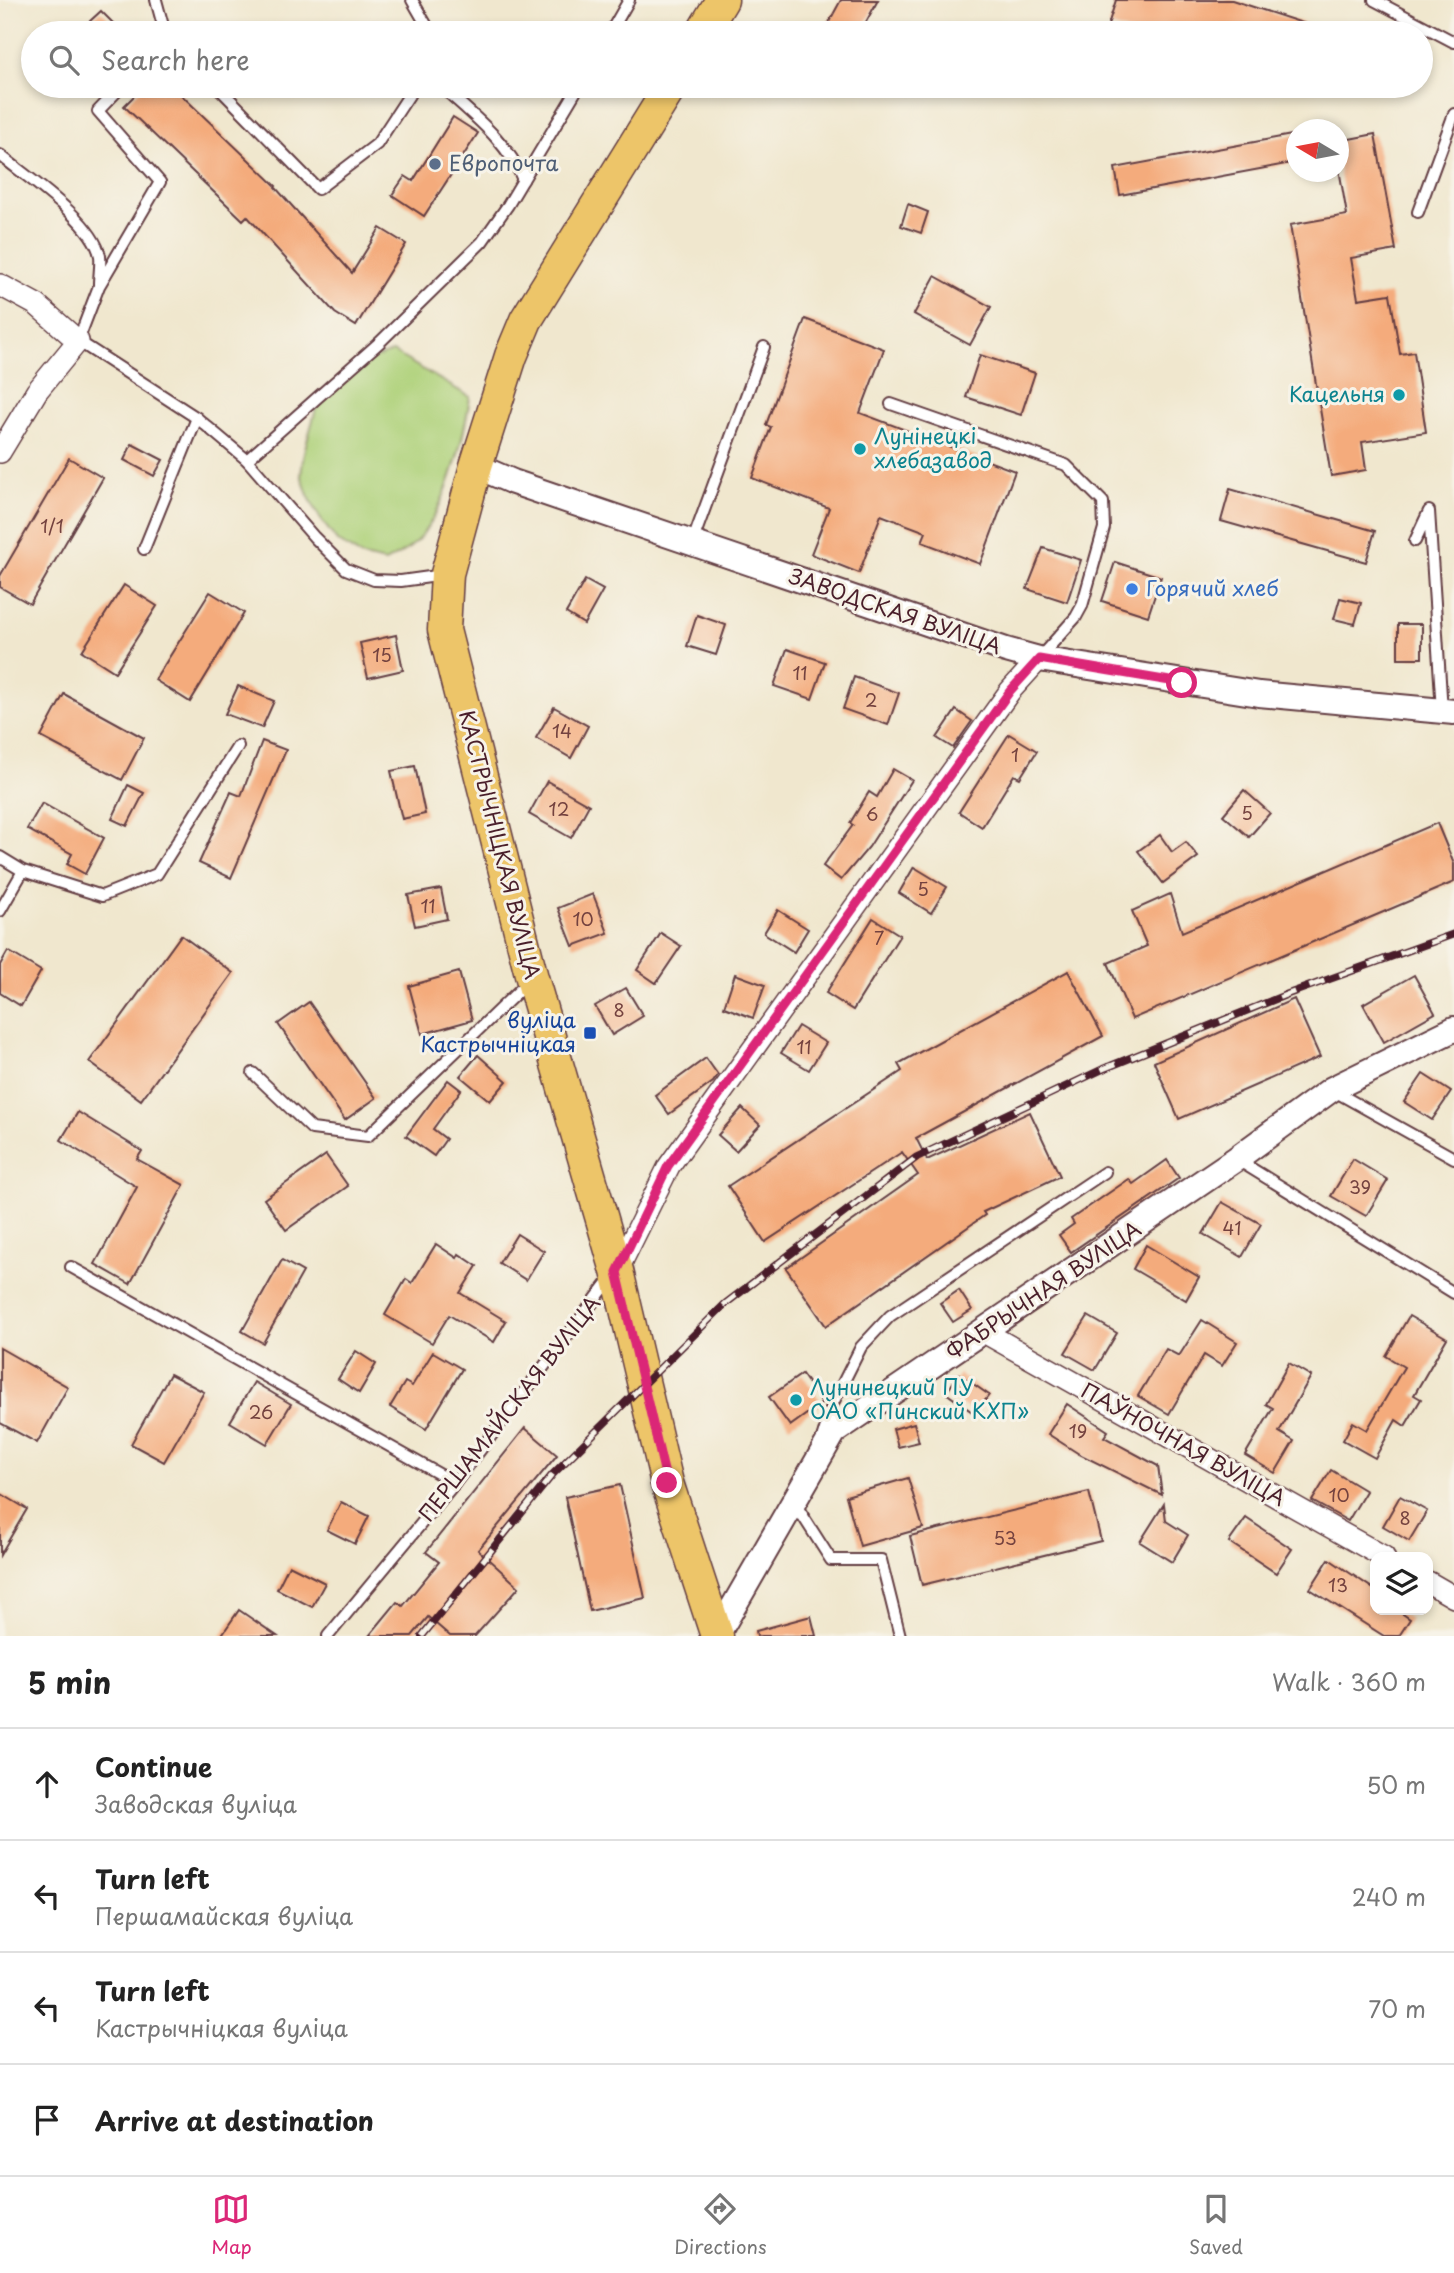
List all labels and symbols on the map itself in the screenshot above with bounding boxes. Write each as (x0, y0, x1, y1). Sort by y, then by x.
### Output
north arrow (1286, 119, 1349, 182)
place label: Европочта (449, 146, 559, 178)
marker: Европочта (427, 156, 443, 172)
place label: Кацельня (1289, 377, 1385, 409)
marker: Кацельня (1391, 387, 1407, 403)
place label: Лунінецкі хлебазавод (874, 419, 992, 475)
marker: Лунінецкі хлебазавод (852, 441, 868, 457)
house number: 1/1 (40, 512, 64, 539)
street label: ЗАВОДСКАЯ ВУЛІЦА (785, 559, 1006, 661)
place label: Горячий хлеб (1146, 571, 1279, 603)
marker: Горячий хлеб (1124, 581, 1140, 597)
house number: 15 (372, 641, 392, 668)
house number: 11 (792, 659, 808, 686)
route start (1166, 667, 1197, 698)
house number: 2 (865, 686, 877, 713)
street label: КАСТРЫЧНІЦКАЯ ВУЛІЦА (452, 707, 550, 982)
house number: 14 (552, 717, 572, 744)
house number: 1 (1011, 741, 1019, 768)
house number: 12 (549, 795, 569, 822)
house number: 5 (1241, 799, 1253, 826)
house number: 6 (866, 800, 878, 827)
house number: 5 (917, 875, 929, 902)
house number: 11 (420, 892, 436, 919)
house number: 10 (572, 905, 594, 932)
house number: 7 (874, 924, 884, 951)
house number: 8 (613, 996, 625, 1023)
place label: вуліца Кастрычніцкая (420, 1003, 576, 1059)
marker: вуліца Кастрычніцкая (582, 1025, 598, 1041)
house number: 11 (796, 1033, 812, 1060)
house number: 39 (1349, 1173, 1371, 1200)
street label: ФАБРЫЧНАЯ ВУЛІЦА (939, 1212, 1147, 1367)
house number: 41 (1223, 1214, 1241, 1241)
street label: ПЕРШАМАЙСКАЯ ВУЛІЦА (410, 1288, 607, 1528)
place label: Лунинецкий ПУ ОАО «Пинский КХП» (810, 1370, 1029, 1426)
street label: ПАЎНОЧНАЯ ВУЛІЦА (1076, 1374, 1292, 1513)
marker: Лунинецкий ПУ ОАО «Пинский КХП» (788, 1392, 804, 1408)
house number: 26 (249, 1398, 273, 1425)
house number: 19 (1069, 1417, 1087, 1444)
route end (651, 1467, 682, 1498)
house number: 10 (1328, 1481, 1350, 1508)
house number: 8 (1399, 1504, 1411, 1531)
house number: 53 (993, 1524, 1017, 1551)
house number: 13 (1328, 1571, 1348, 1598)

